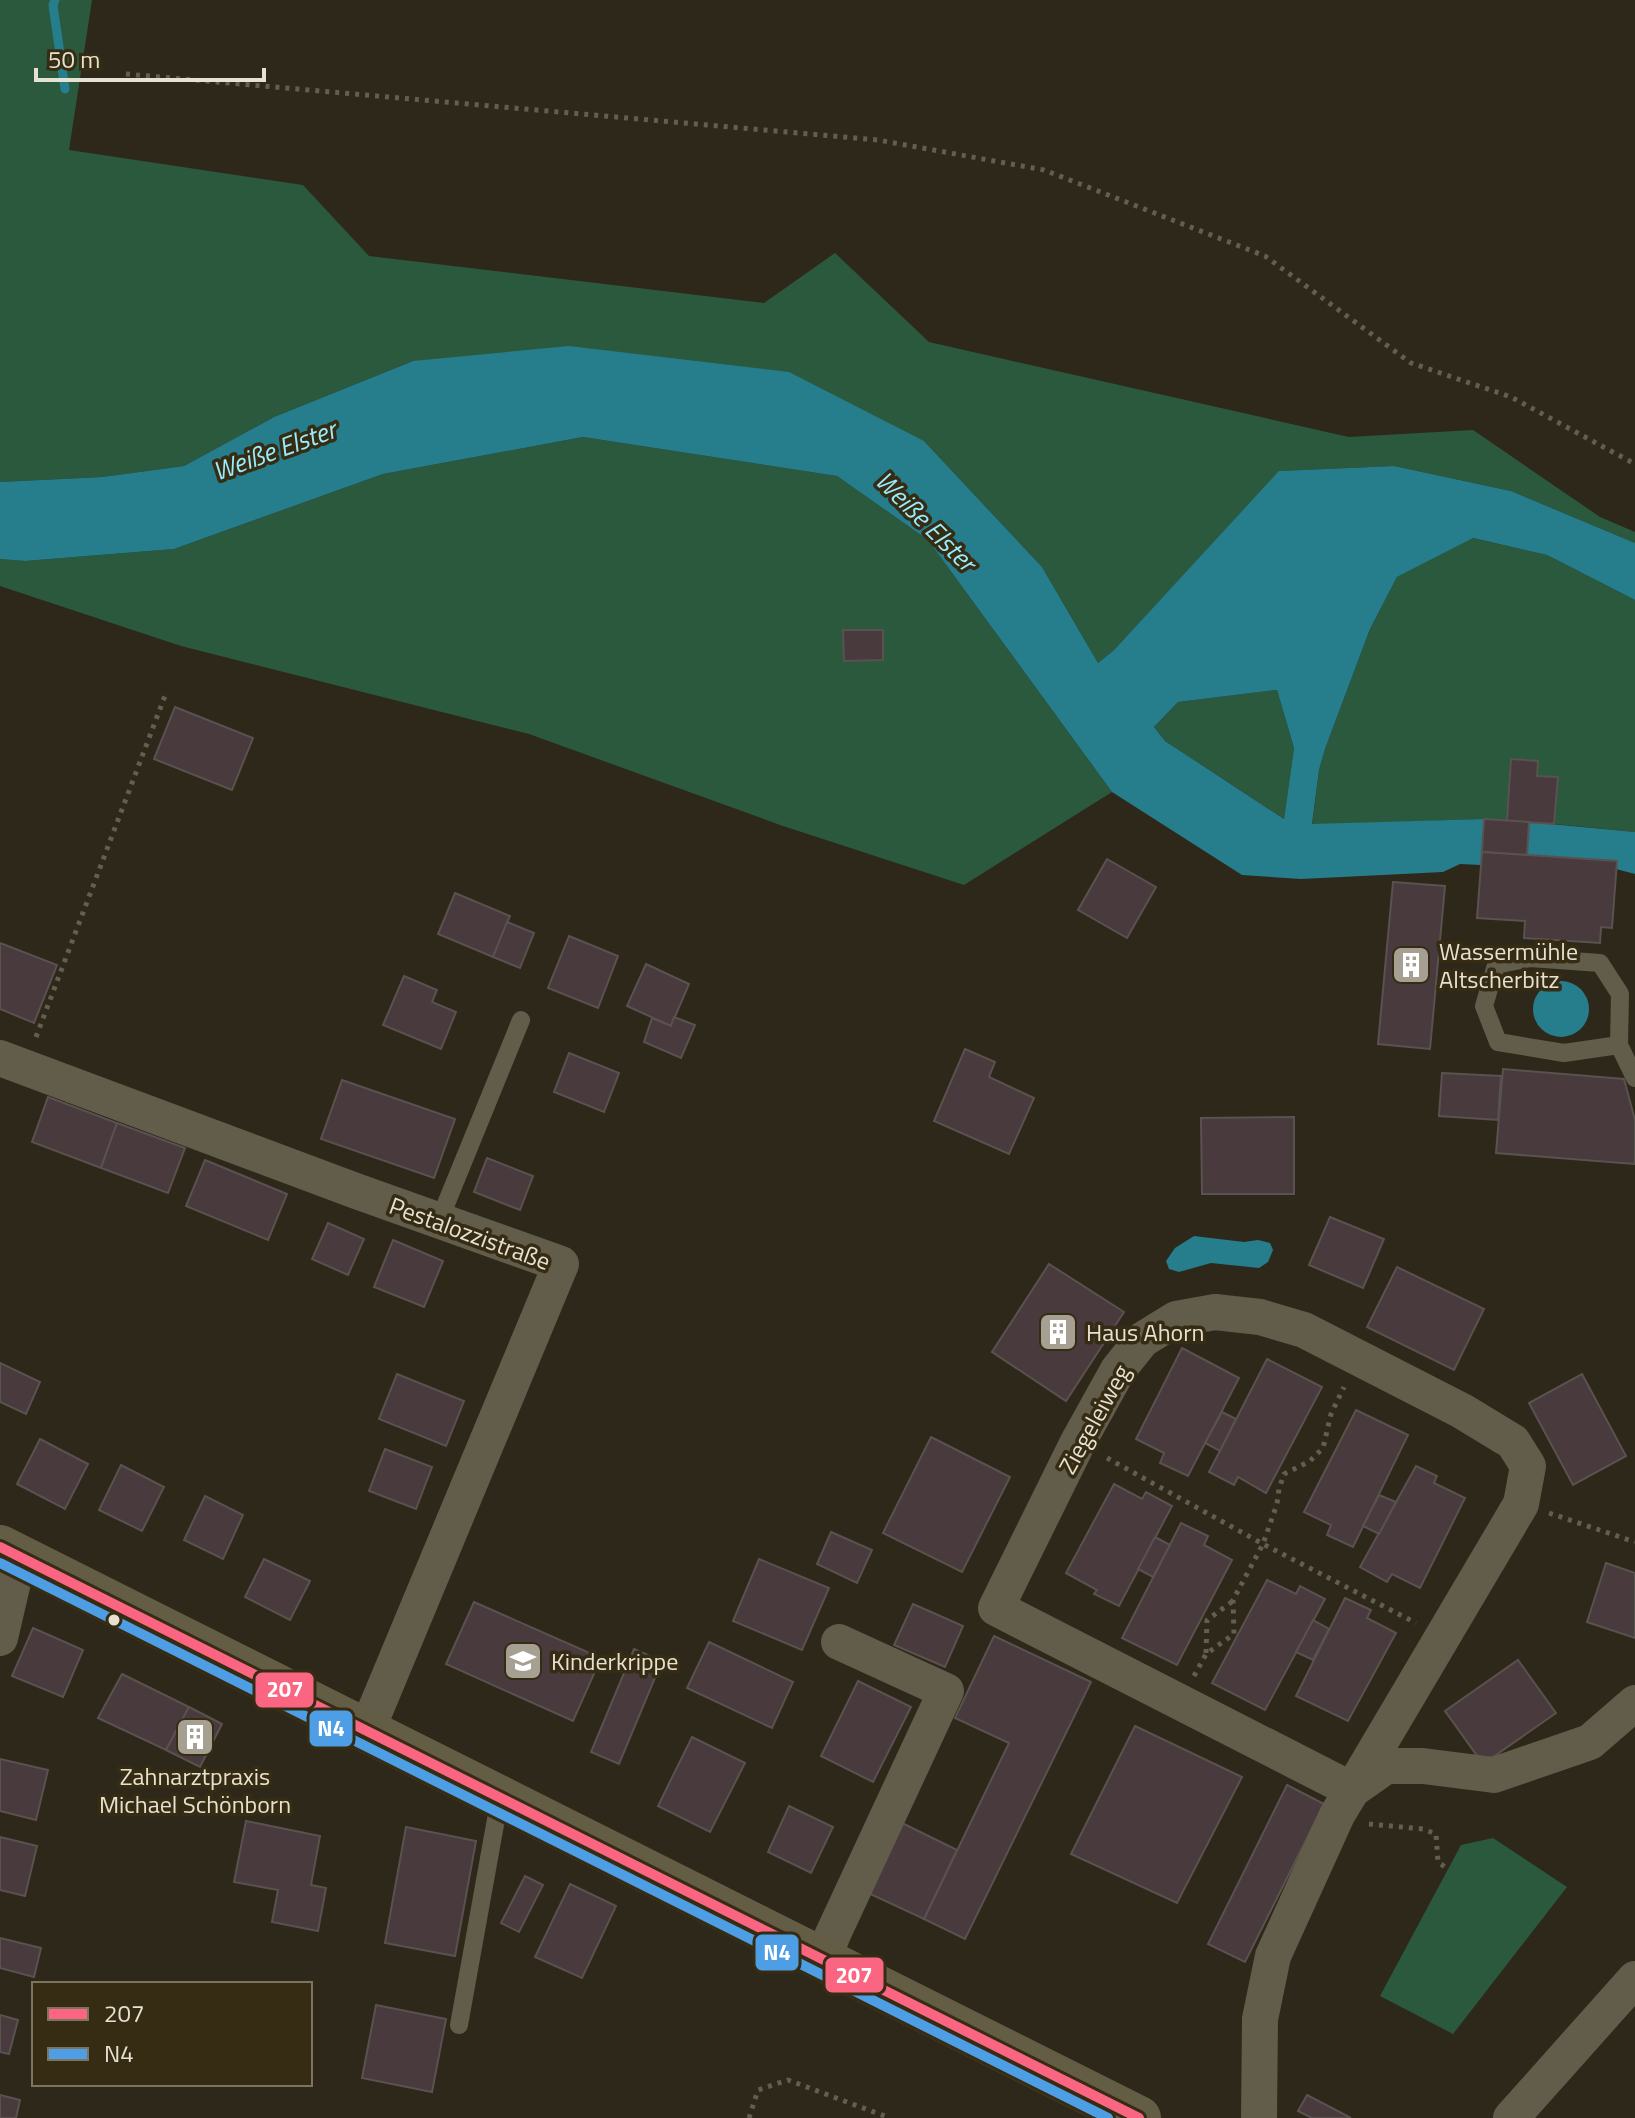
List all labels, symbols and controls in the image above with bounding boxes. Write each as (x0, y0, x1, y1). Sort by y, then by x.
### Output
scale bar (36, 32, 264, 82)
text: 50 m (48, 41, 100, 77)
water label: Weiße Elster (207, 409, 344, 490)
water label: Weiße Elster (867, 462, 987, 582)
place label: Wassermühle Altscherbitz (1439, 933, 1578, 997)
building icon: Wassermühle Altscherbitz (1390, 944, 1432, 986)
street label: Pestalozzistraße (384, 1187, 556, 1279)
building icon: Haus Ahorn (1037, 1311, 1079, 1353)
place label: Haus Ahorn (1086, 1314, 1204, 1350)
street label: Ziegeleiweg (1049, 1358, 1139, 1480)
unlabelled marker (106, 1612, 122, 1628)
school or university icon: Kinderkrippe (502, 1640, 544, 1682)
place label: Kinderkrippe (551, 1643, 678, 1679)
line badge: 207 (254, 1671, 315, 1709)
text: 207 (267, 1672, 303, 1706)
line badge: N4 (308, 1709, 354, 1748)
text: N4 (317, 1711, 345, 1745)
building icon: Zahnarztpraxis Michael Schönborn (174, 1716, 216, 1758)
place label: Zahnarztpraxis Michael Schönborn (99, 1758, 291, 1822)
line badge: N4 (754, 1933, 800, 1972)
text: N4 (763, 1935, 791, 1969)
line badge: 207 (824, 1956, 885, 1994)
text: 207 (836, 1958, 872, 1992)
legend (32, 1982, 312, 2086)
text: 207 (104, 1995, 144, 2031)
text: N4 (104, 2035, 134, 2071)

